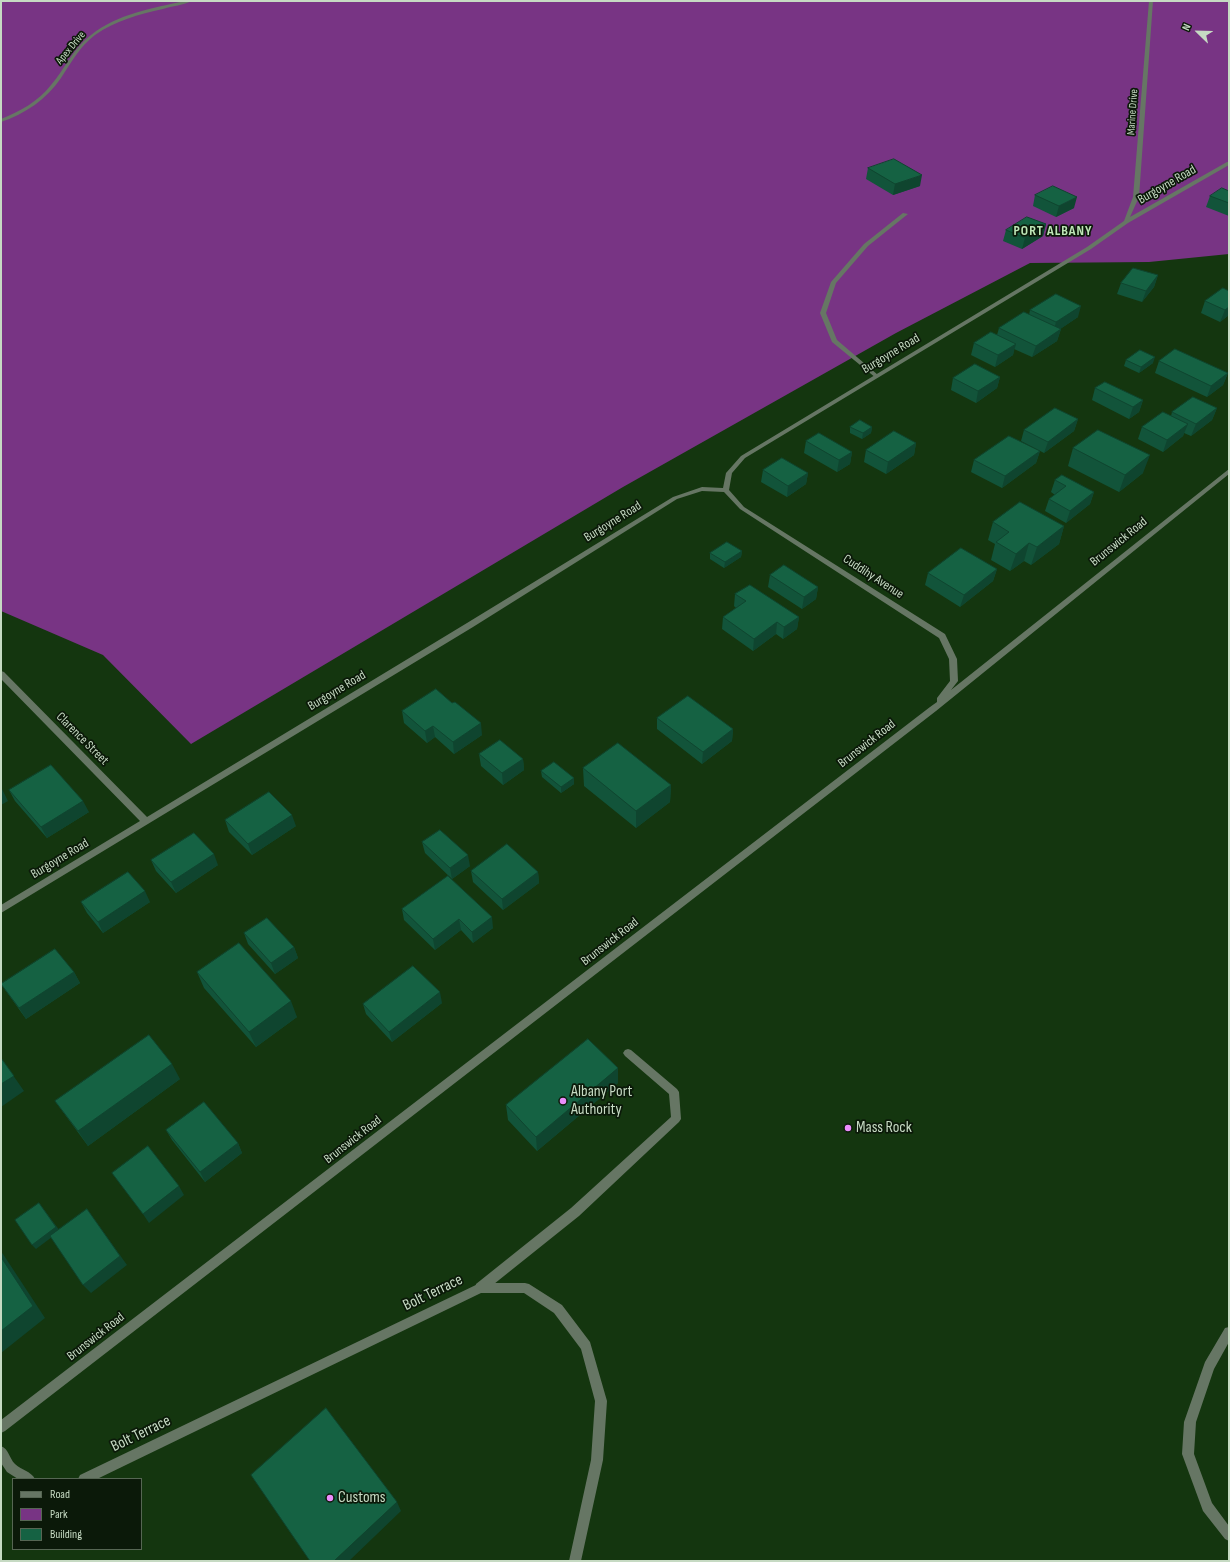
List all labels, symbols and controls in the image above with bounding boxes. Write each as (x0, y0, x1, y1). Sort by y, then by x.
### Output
north arrow (1178, 12, 1218, 52)
text: N (1179, 22, 1194, 32)
street label: Apex Drive (53, 29, 89, 67)
street label: Marine Drive (1125, 89, 1141, 135)
street label: Burgoyne Road (1135, 162, 1199, 208)
district label: PORT ALBANY (1014, 223, 1092, 239)
street label: Burgoyne Road (859, 331, 923, 377)
street label: Burgoyne Road (581, 498, 645, 546)
street label: Brunswick Road (1087, 514, 1151, 570)
street label: Cuddihy Avenue (840, 552, 906, 602)
street label: Burgoyne Road (305, 668, 369, 714)
street label: Clarence Street (52, 709, 112, 769)
street label: Brunswick Road (835, 717, 899, 771)
street label: Burgoyne Road (28, 836, 92, 882)
street label: Brunswick Road (578, 915, 642, 969)
place label: Albany Port Authority (571, 1082, 632, 1120)
marker: Albany Port Authority (558, 1096, 568, 1106)
street label: Brunswick Road (321, 1113, 385, 1167)
place label: Mass Rock (856, 1118, 912, 1138)
marker: Mass Rock (843, 1123, 853, 1133)
street label: Bolt Terrace (400, 1270, 466, 1316)
street label: Brunswick Road (64, 1310, 128, 1364)
street label: Bolt Terrace (108, 1411, 174, 1457)
legend (12, 1478, 142, 1550)
text: Road (50, 1487, 70, 1502)
place label: Customs (338, 1488, 386, 1508)
marker: Customs (325, 1493, 335, 1503)
text: Park (50, 1507, 68, 1522)
text: Building (50, 1527, 82, 1542)

